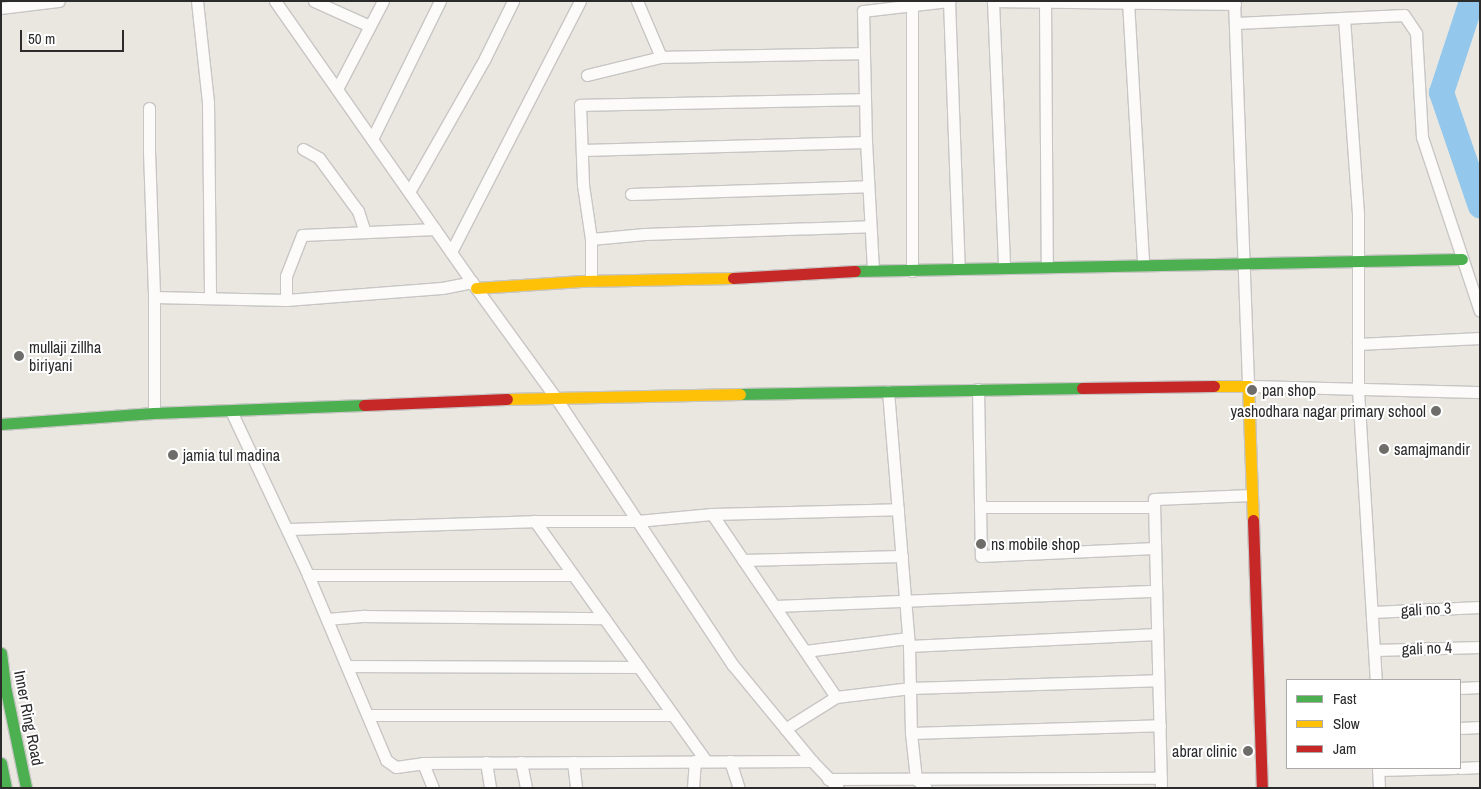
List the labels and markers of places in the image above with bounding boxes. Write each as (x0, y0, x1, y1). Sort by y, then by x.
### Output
place label: mullaji zillha biriyani (29, 337, 101, 375)
marker: mullaji zillha biriyani (13, 350, 25, 362)
place label: pan shop (1262, 380, 1316, 400)
marker: pan shop (1246, 384, 1258, 396)
place label: yashodhara nagar primary school (1231, 401, 1426, 421)
marker: yashodhara nagar primary school (1430, 405, 1442, 417)
place label: samajmandir (1394, 439, 1470, 459)
marker: samajmandir (1378, 443, 1390, 455)
place label: jamia tul madina (183, 445, 280, 465)
marker: jamia tul madina (167, 449, 179, 461)
place label: ns mobile shop (991, 534, 1080, 554)
marker: ns mobile shop (975, 538, 987, 550)
place label: abrar clinic (1172, 741, 1237, 761)
marker: abrar clinic (1241, 744, 1255, 758)

